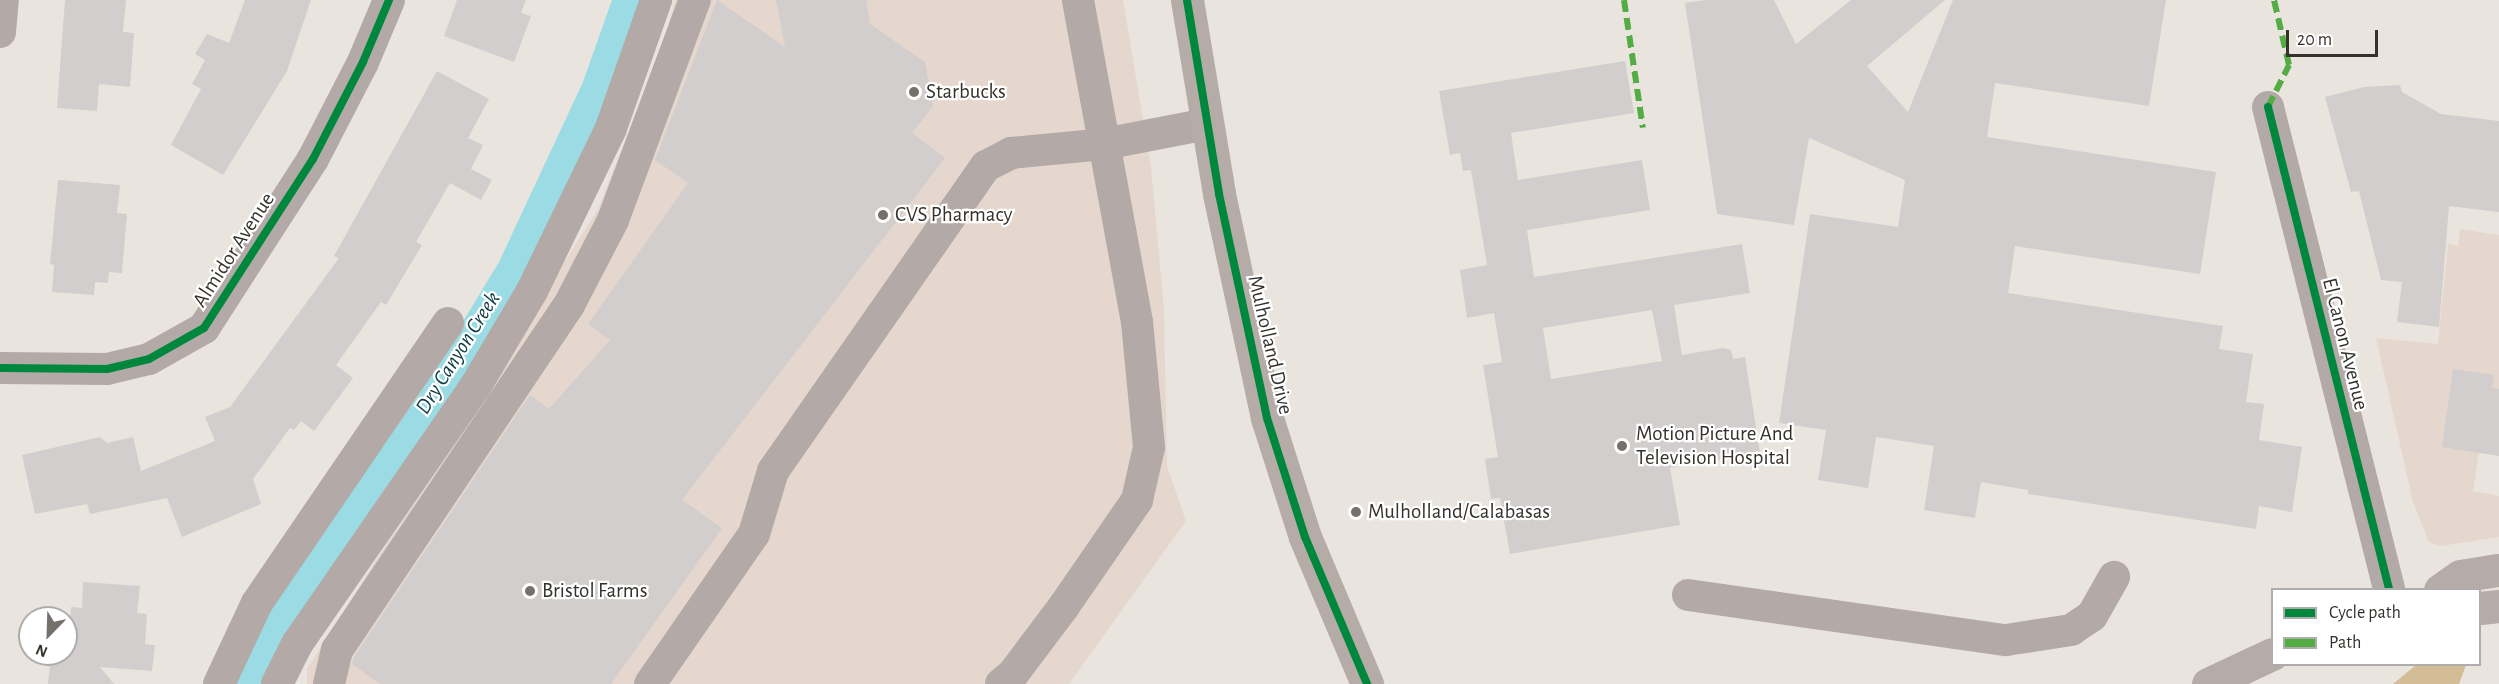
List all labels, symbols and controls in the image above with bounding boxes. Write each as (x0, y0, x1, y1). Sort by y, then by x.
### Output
scale bar (2289, 18, 2380, 56)
text: 20 m (2297, 31, 2332, 49)
place label: Starbucks (926, 79, 1006, 105)
marker: Starbucks (907, 85, 921, 99)
street label: Almidor Avenue (188, 188, 280, 312)
place label: CVS Pharmacy (895, 202, 1012, 228)
marker: CVS Pharmacy (876, 208, 890, 222)
street label: Mulholland Drive (1242, 273, 1298, 417)
street label: El Canon Avenue (2316, 275, 2374, 413)
water label: Dry Canyon Creek (410, 287, 506, 419)
place label: Motion Picture And Television Hospital (1636, 421, 1793, 471)
marker: Motion Picture And Television Hospital (1613, 437, 1631, 455)
place label: Mulholland/Calabasas (1368, 499, 1550, 525)
marker: Mulholland/Calabasas (1349, 505, 1363, 519)
place label: Bristol Farms (542, 578, 647, 604)
marker: Bristol Farms (523, 584, 537, 598)
legend (2271, 588, 2481, 666)
text: Cycle path (2329, 604, 2401, 622)
north arrow (18, 606, 78, 666)
text: Path (2329, 634, 2361, 652)
text: N (34, 641, 50, 660)

